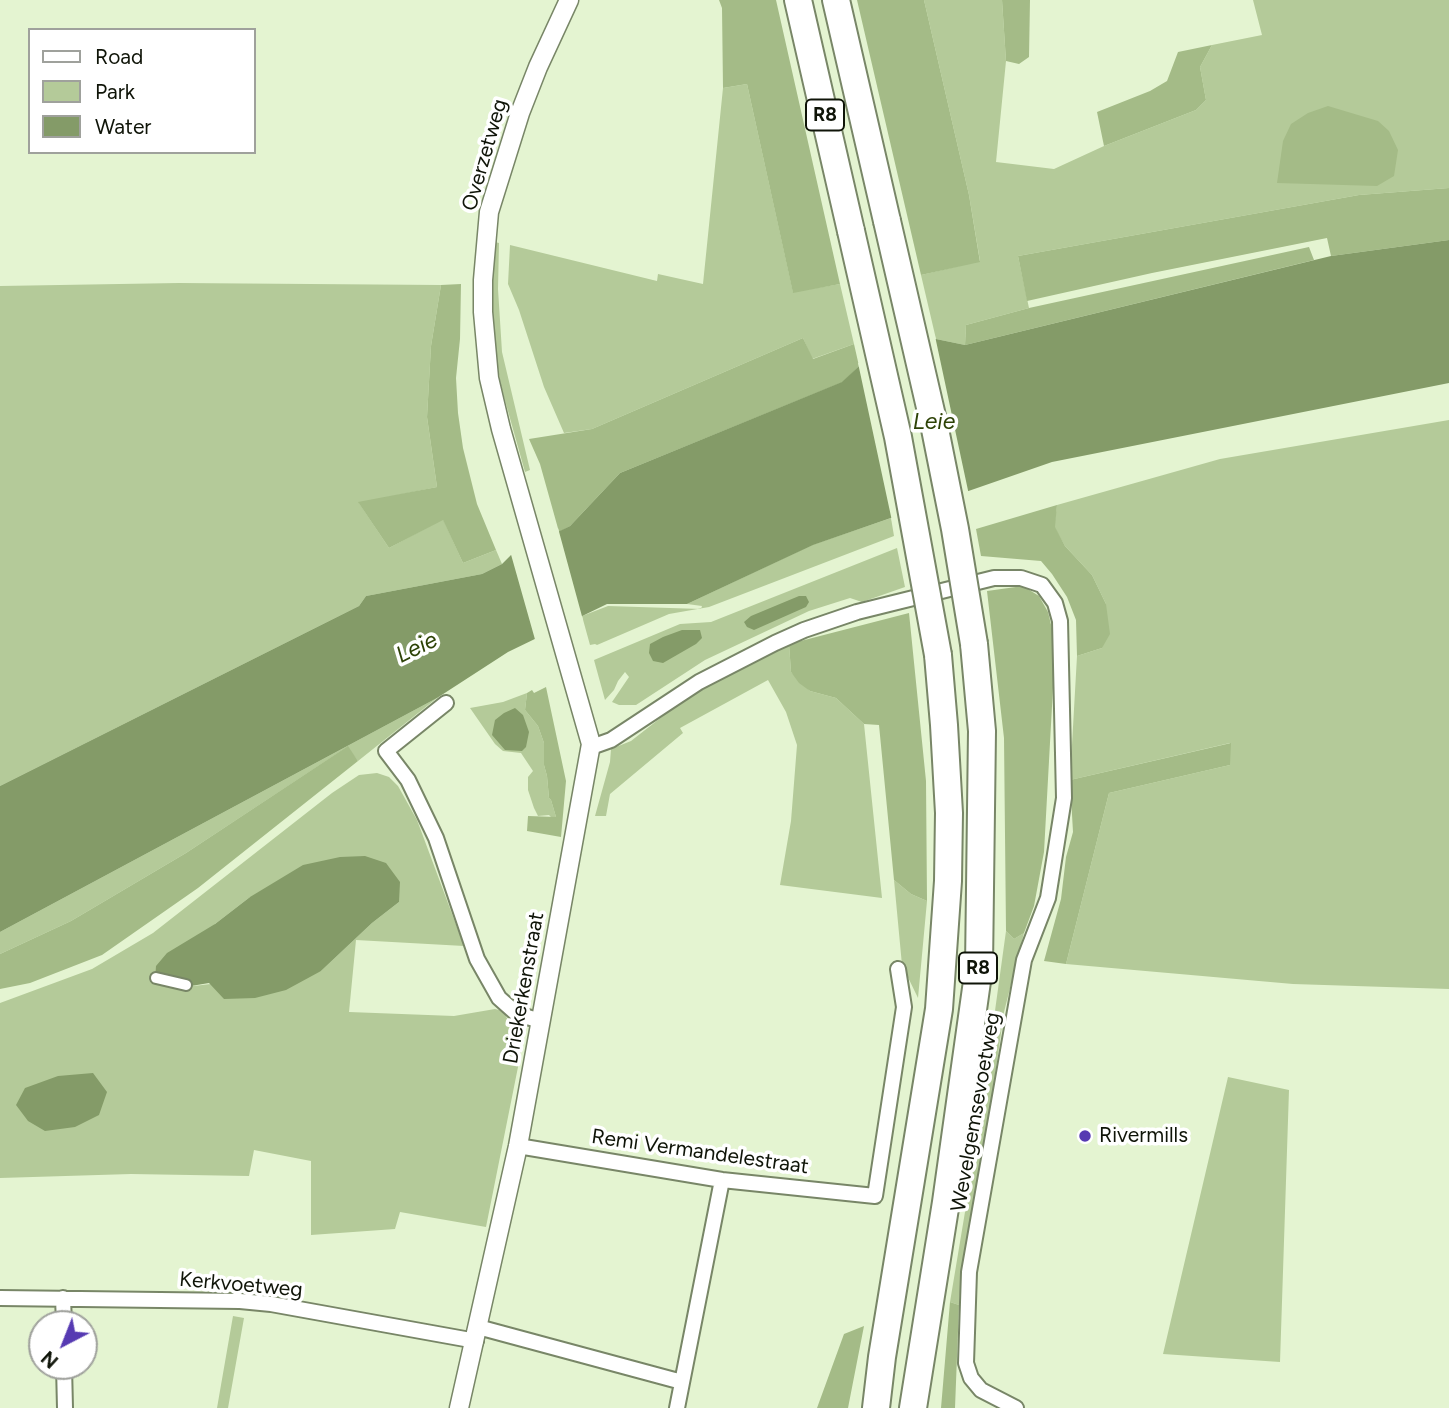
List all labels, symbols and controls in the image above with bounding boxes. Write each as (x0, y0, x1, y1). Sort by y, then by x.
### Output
legend (28, 28, 256, 154)
text: Road (95, 44, 143, 69)
text: Park (95, 79, 135, 104)
street label: Overzetweg (457, 96, 513, 214)
road number: R8 (806, 99, 844, 130)
text: Water (95, 114, 151, 139)
water label: Leie (913, 408, 955, 436)
water label: Leie (392, 626, 442, 670)
street label: Driekerkenstraat (498, 910, 550, 1066)
road number: R8 (959, 952, 997, 984)
street label: Wevelgemsevoetweg (946, 1010, 1006, 1214)
place label: Rivermills (1099, 1123, 1188, 1149)
street label: Remi Vermandelestraat (590, 1124, 810, 1180)
marker: Rivermills (1077, 1128, 1093, 1144)
street label: Kerkvoetweg (178, 1267, 304, 1303)
north arrow (28, 1310, 98, 1380)
text: N (37, 1346, 63, 1373)

